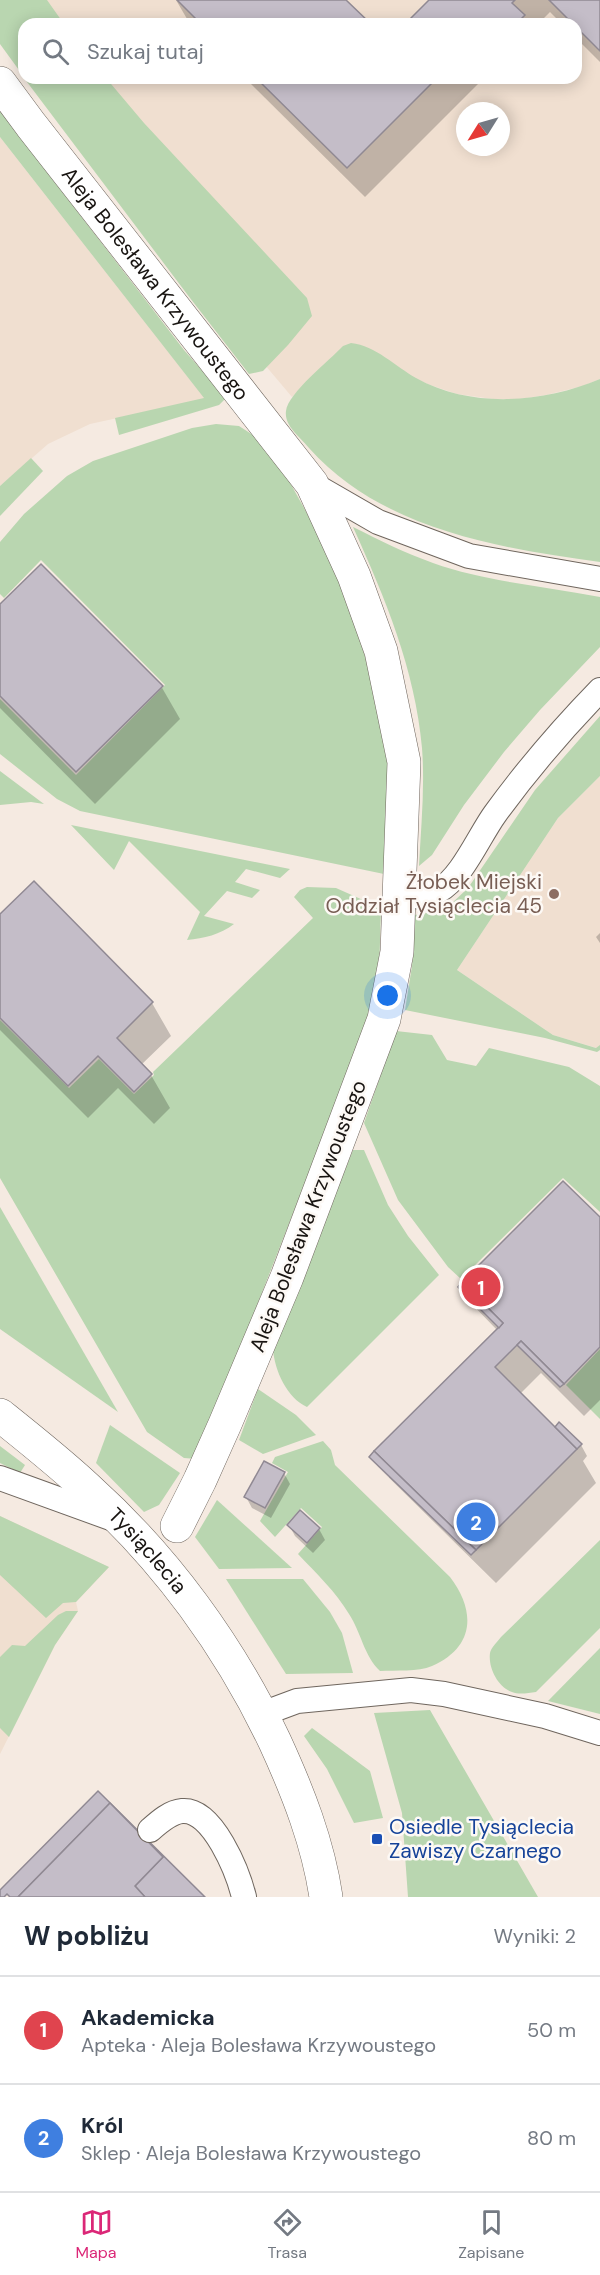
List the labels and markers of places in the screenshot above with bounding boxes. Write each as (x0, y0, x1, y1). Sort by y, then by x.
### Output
place label: Żłobek Miejski Oddział Tysiąclecia 45 (325, 868, 542, 920)
marker: Żłobek Miejski Oddział Tysiąclecia 45 (547, 887, 561, 901)
pin: 1 (462, 1264, 500, 1310)
pin: 2 (456, 1500, 496, 1544)
place label: Osiedle Tysiąclecia Zawiszy Czarnego (389, 1813, 574, 1865)
marker: Osiedle Tysiąclecia Zawiszy Czarnego (370, 1832, 384, 1846)

